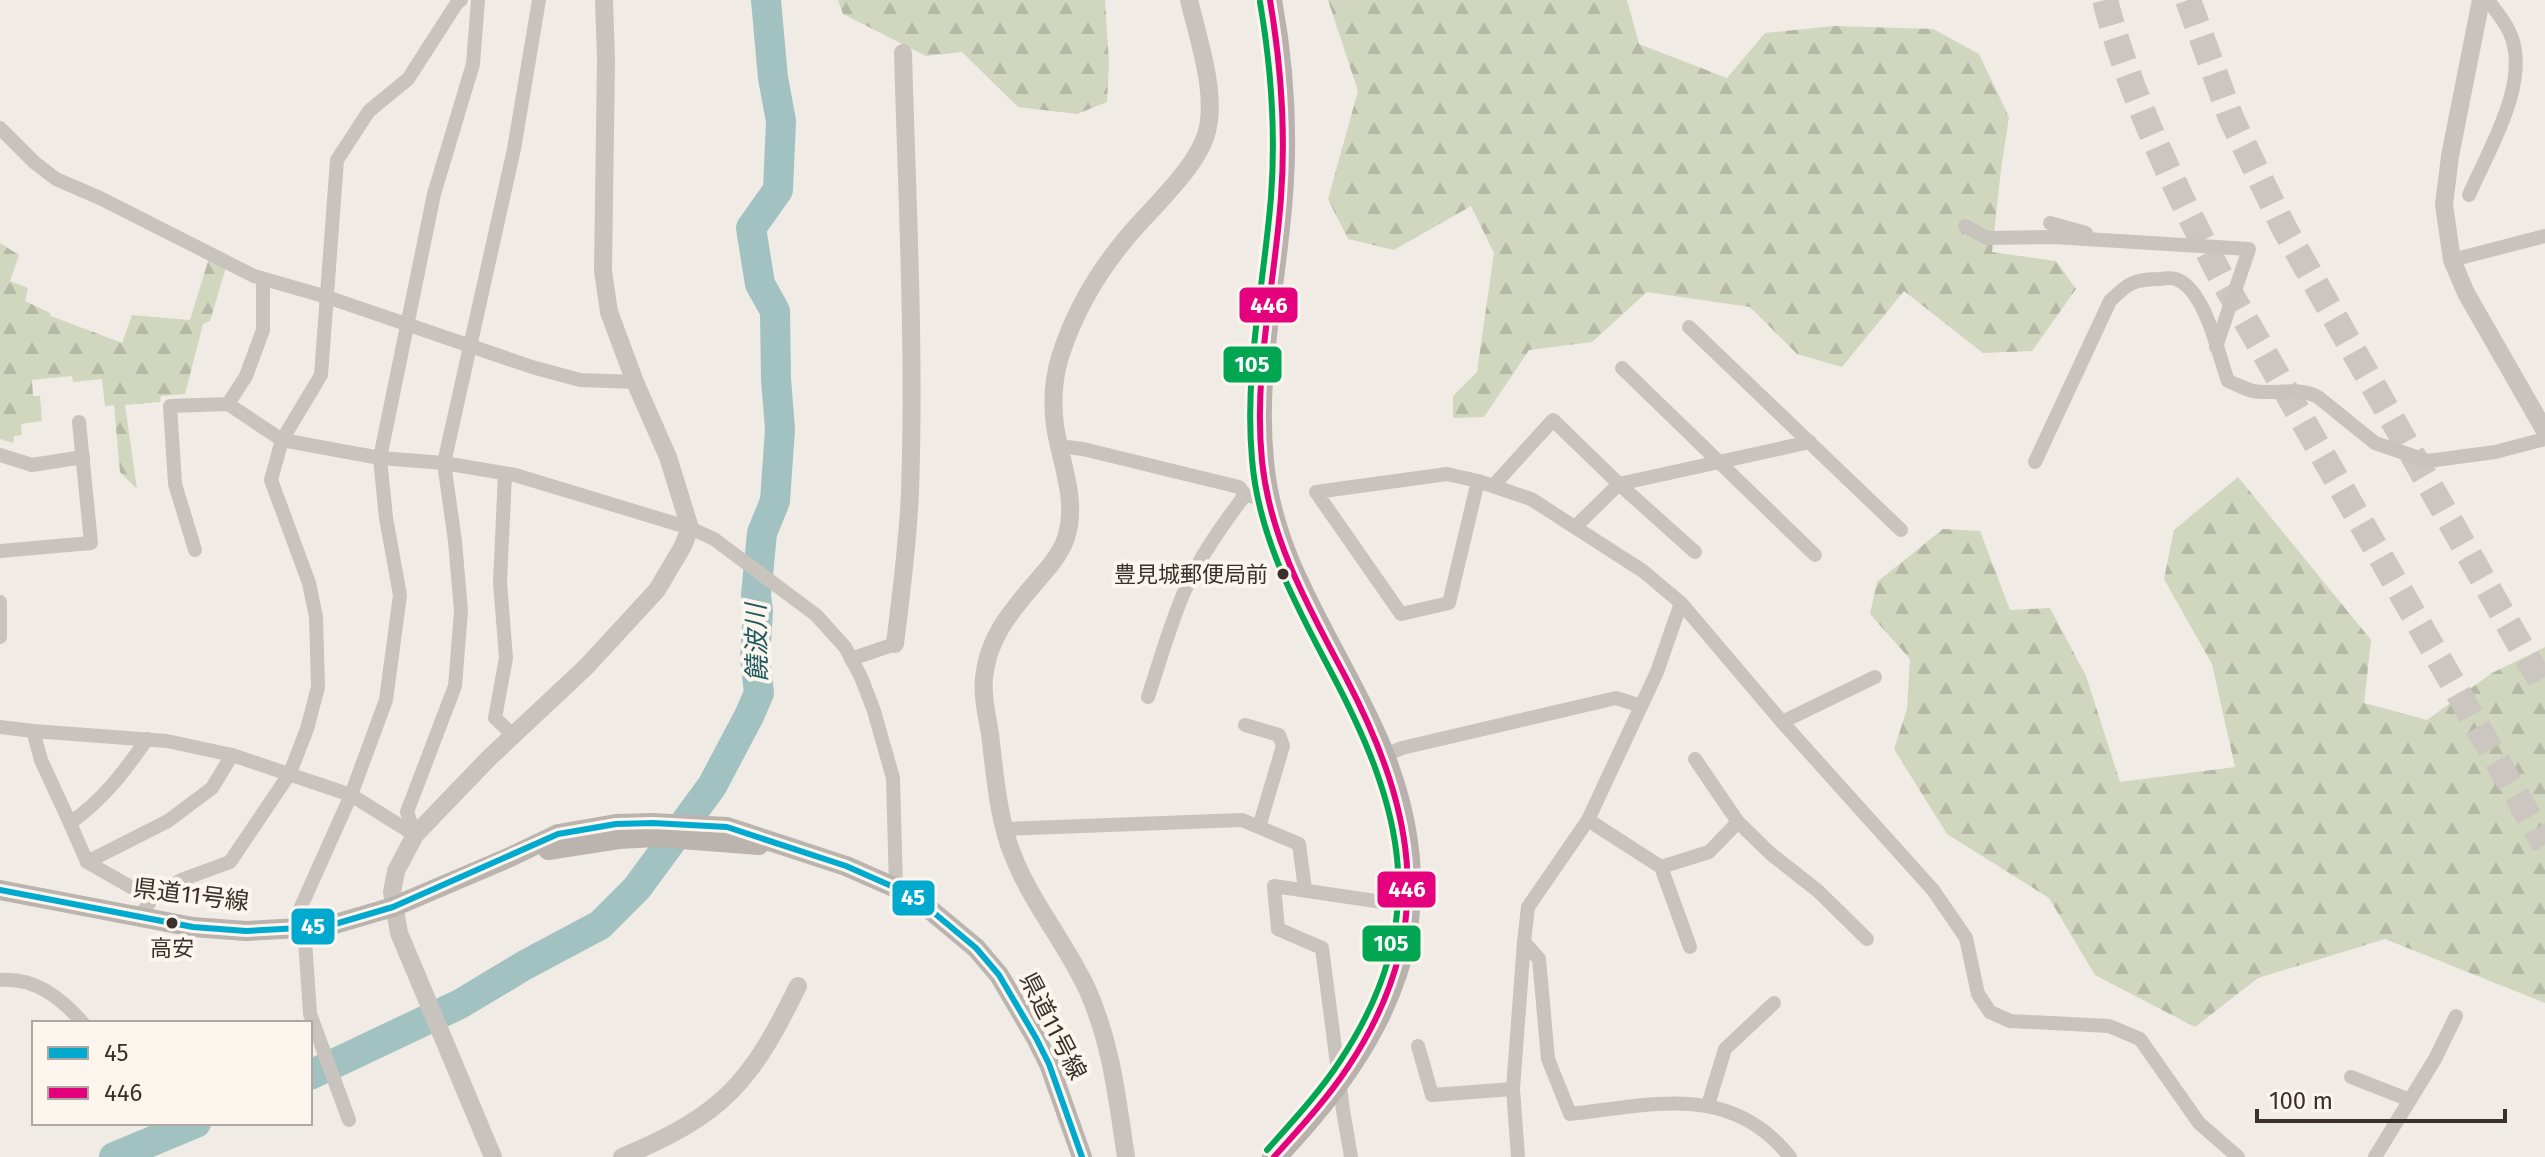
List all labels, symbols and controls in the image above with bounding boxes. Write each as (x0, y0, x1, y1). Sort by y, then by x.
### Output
line badge: 446 (1238, 286, 1299, 324)
text: 446 (1250, 292, 1288, 319)
line badge: 105 (1222, 345, 1283, 384)
text: 105 (1235, 351, 1270, 378)
place label: 豊見城郵便局前 (1114, 561, 1268, 588)
marker: 豊見城郵便局前 (1275, 566, 1291, 582)
water label: 饒波川 (741, 601, 773, 682)
line badge: 446 (1376, 870, 1437, 909)
street label: 県道11号線 (132, 874, 250, 916)
text: 446 (1388, 876, 1426, 903)
line badge: 45 (891, 879, 936, 917)
text: 45 (901, 884, 925, 911)
line badge: 45 (290, 907, 336, 946)
text: 45 (301, 913, 325, 940)
marker: 高安 (164, 915, 180, 931)
line badge: 105 (1361, 924, 1422, 963)
text: 105 (1374, 930, 1409, 957)
place label: 高安 (150, 935, 194, 962)
street label: 県道11号線 (1014, 968, 1092, 1084)
legend (32, 1021, 312, 1125)
text: 45 (104, 1039, 129, 1067)
scale bar (2257, 1073, 2505, 1123)
text: 446 (104, 1079, 142, 1107)
text: 100 m (2269, 1087, 2333, 1115)

